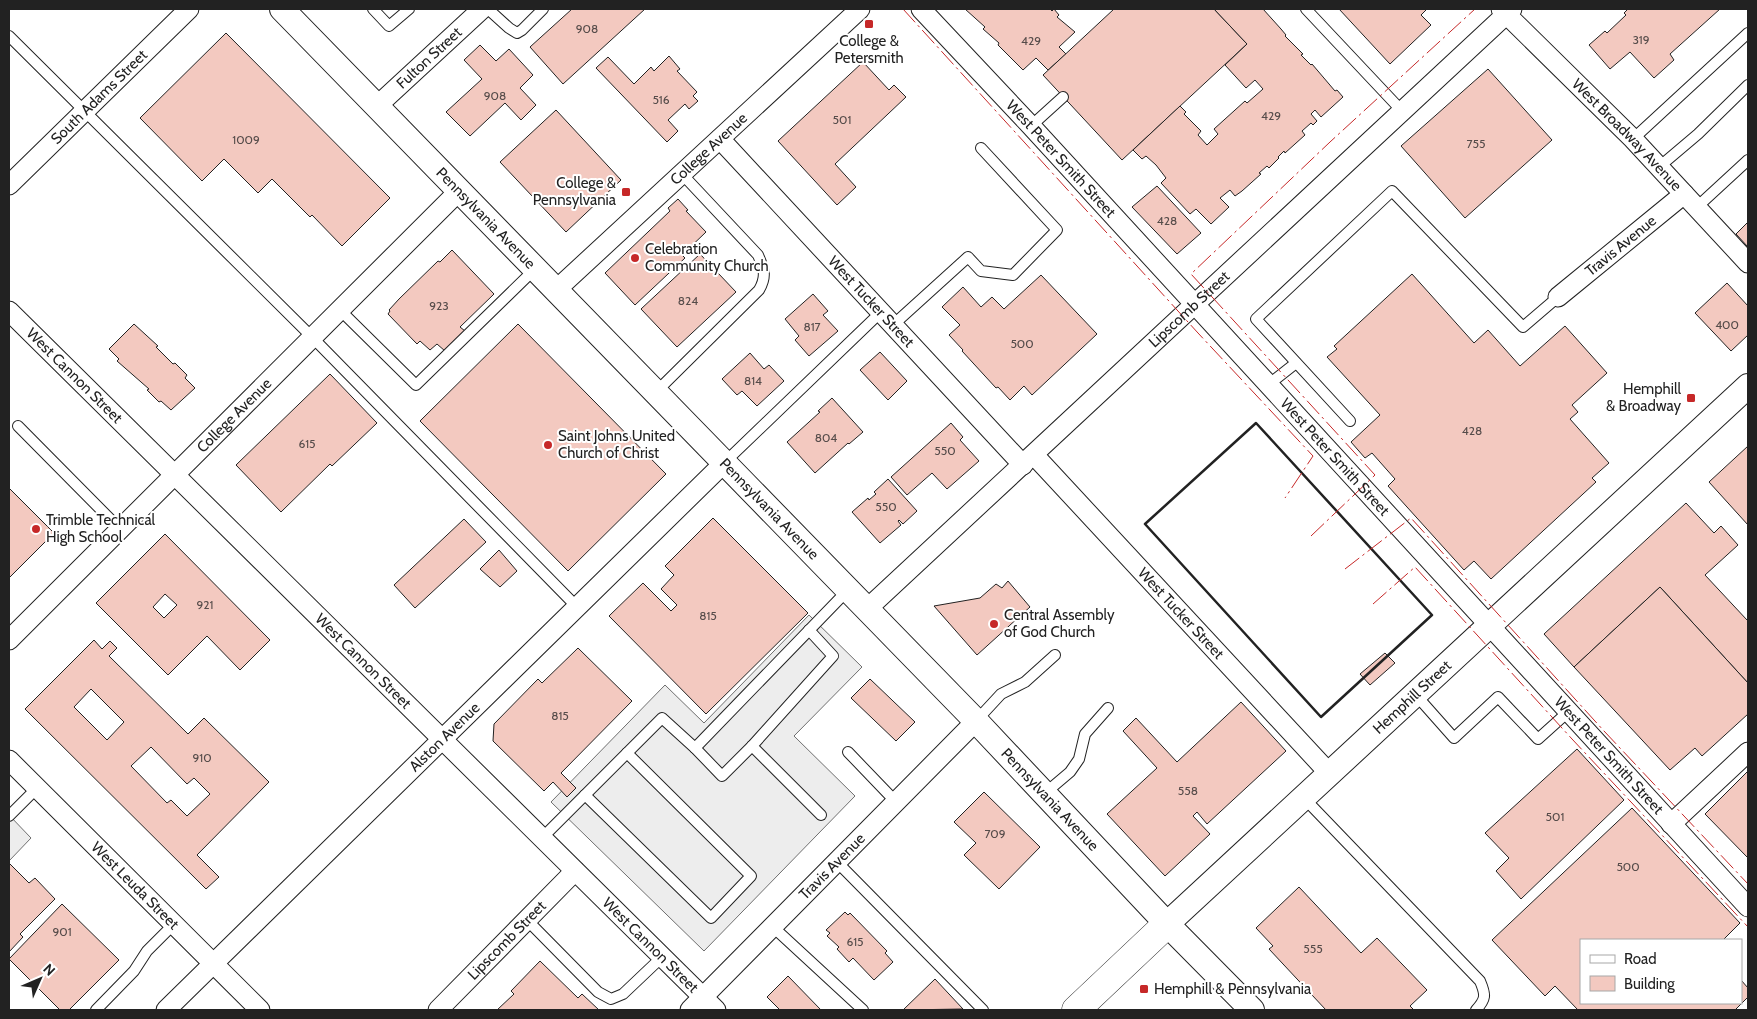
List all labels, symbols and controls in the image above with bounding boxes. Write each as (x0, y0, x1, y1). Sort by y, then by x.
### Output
marker: College & Petersmith (863, 18, 875, 30)
house number: 908 (576, 21, 598, 36)
street label: Fulton Street (393, 23, 465, 92)
place label: College & Petersmith (834, 32, 904, 67)
house number: 319 (1632, 32, 1650, 47)
house number: 429 (1021, 33, 1041, 48)
street label: South Adams Street (47, 46, 151, 148)
street label: West Broadway Avenue (1568, 75, 1686, 195)
house number: 908 (484, 88, 506, 103)
house number: 516 (652, 92, 670, 107)
street label: West Peter Smith Street (1002, 96, 1119, 221)
house number: 429 (1261, 108, 1281, 123)
street label: College Avenue (667, 109, 751, 189)
house number: 501 (833, 112, 851, 127)
house number: 1009 (232, 132, 260, 147)
house number: 755 (1466, 136, 1486, 151)
street label: Pennsylvania Avenue (432, 164, 539, 273)
place label: College & Pennsylvania (533, 174, 617, 209)
marker: College & Pennsylvania (620, 186, 632, 198)
street label: Travis Avenue (1582, 211, 1660, 280)
house number: 428 (1157, 213, 1177, 228)
place label: Celebration Community Church (645, 240, 769, 275)
marker: Celebration Community Church (629, 252, 641, 264)
street label: West Tucker Street (824, 252, 918, 351)
street label: Lipscomb Street (1145, 267, 1233, 351)
house number: 824 (678, 293, 698, 308)
house number: 923 (429, 298, 449, 313)
house number: 400 (1715, 317, 1739, 332)
house number: 817 (803, 319, 821, 334)
street label: West Cannon Street (23, 324, 126, 427)
house number: 500 (1010, 336, 1034, 351)
house number: 814 (744, 373, 762, 388)
street label: College Avenue (193, 374, 275, 456)
place label: Hemphill & Broadway (1606, 380, 1681, 415)
marker: Hemphill & Broadway (1685, 392, 1697, 404)
street label: West Peter Smith Street (1277, 395, 1393, 520)
house number: 428 (1462, 423, 1482, 438)
place label: Saint Johns United Church of Christ (558, 427, 675, 462)
house number: 804 (815, 430, 837, 445)
house number: 615 (298, 436, 316, 451)
marker: Saint Johns United Church of Christ (542, 439, 554, 451)
house number: 550 (934, 443, 956, 458)
street label: Pennsylvania Avenue (716, 454, 823, 563)
house number: 550 (875, 499, 897, 514)
place label: Trimble Technical High School (46, 511, 156, 546)
marker: Trimble Technical High School (30, 523, 42, 535)
street label: West Tucker Street (1134, 564, 1228, 663)
house number: 921 (196, 597, 214, 612)
place label: Central Assembly of God Church (1004, 606, 1115, 641)
house number: 815 (699, 608, 717, 623)
street label: West Cannon Street (311, 610, 415, 712)
marker: Central Assembly of God Church (988, 618, 1000, 630)
street label: Hemphill Street (1369, 656, 1455, 738)
street label: West Peter Smith Street (1550, 693, 1667, 818)
street label: Alston Avenue (406, 698, 484, 775)
house number: 815 (551, 708, 569, 723)
street label: Pennsylvania Avenue (997, 744, 1103, 855)
house number: 910 (192, 750, 212, 765)
house number: 558 (1178, 783, 1198, 798)
house number: 501 (1546, 809, 1564, 824)
house number: 709 (984, 826, 1006, 841)
street label: Travis Avenue (795, 829, 869, 903)
street label: West Leuda Street (88, 838, 183, 933)
house number: 500 (1616, 859, 1640, 874)
street label: West Cannon Street (599, 894, 702, 996)
street label: Lipscomb Street (464, 897, 550, 983)
house number: 901 (52, 924, 72, 939)
house number: 615 (846, 934, 864, 949)
legend (1580, 939, 1742, 1004)
house number: 555 (1303, 941, 1323, 956)
text: Road (1624, 950, 1657, 968)
north arrow (15, 954, 65, 1004)
text: N (39, 960, 59, 980)
text: Building (1624, 975, 1675, 993)
place label: Hemphill & Pennsylvania (1154, 980, 1312, 998)
marker: Hemphill & Pennsylvania (1138, 983, 1150, 995)

